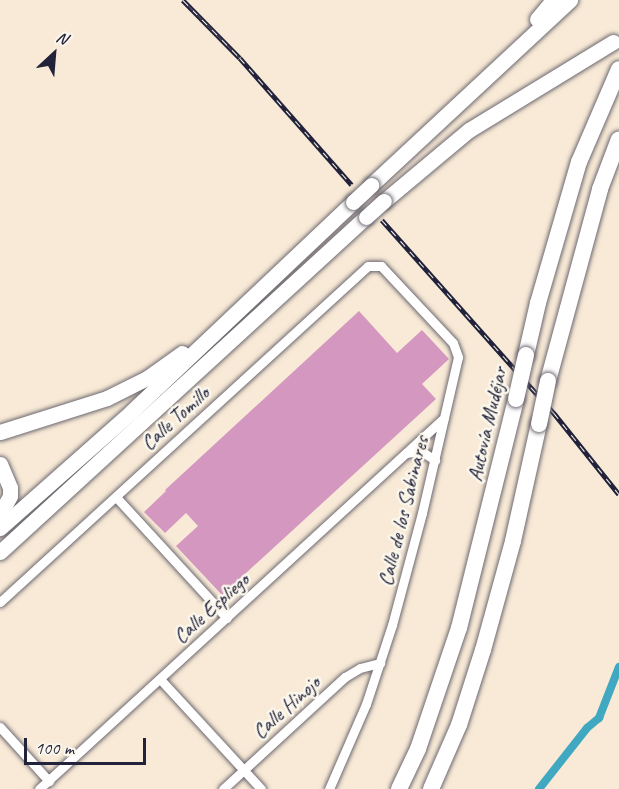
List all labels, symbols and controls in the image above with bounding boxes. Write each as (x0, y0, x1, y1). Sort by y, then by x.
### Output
north arrow (24, 24, 84, 84)
text: N (53, 27, 71, 49)
street label: Autovía Mudéjar (462, 364, 512, 484)
street label: Calle Tomillo (136, 381, 214, 455)
street label: Calle de los Sabinares (372, 434, 434, 588)
street label: Calle Espliego (168, 567, 254, 649)
street label: Calle Hinojo (247, 670, 325, 744)
scale bar (27, 726, 148, 764)
text: 100 m (35, 737, 74, 759)

